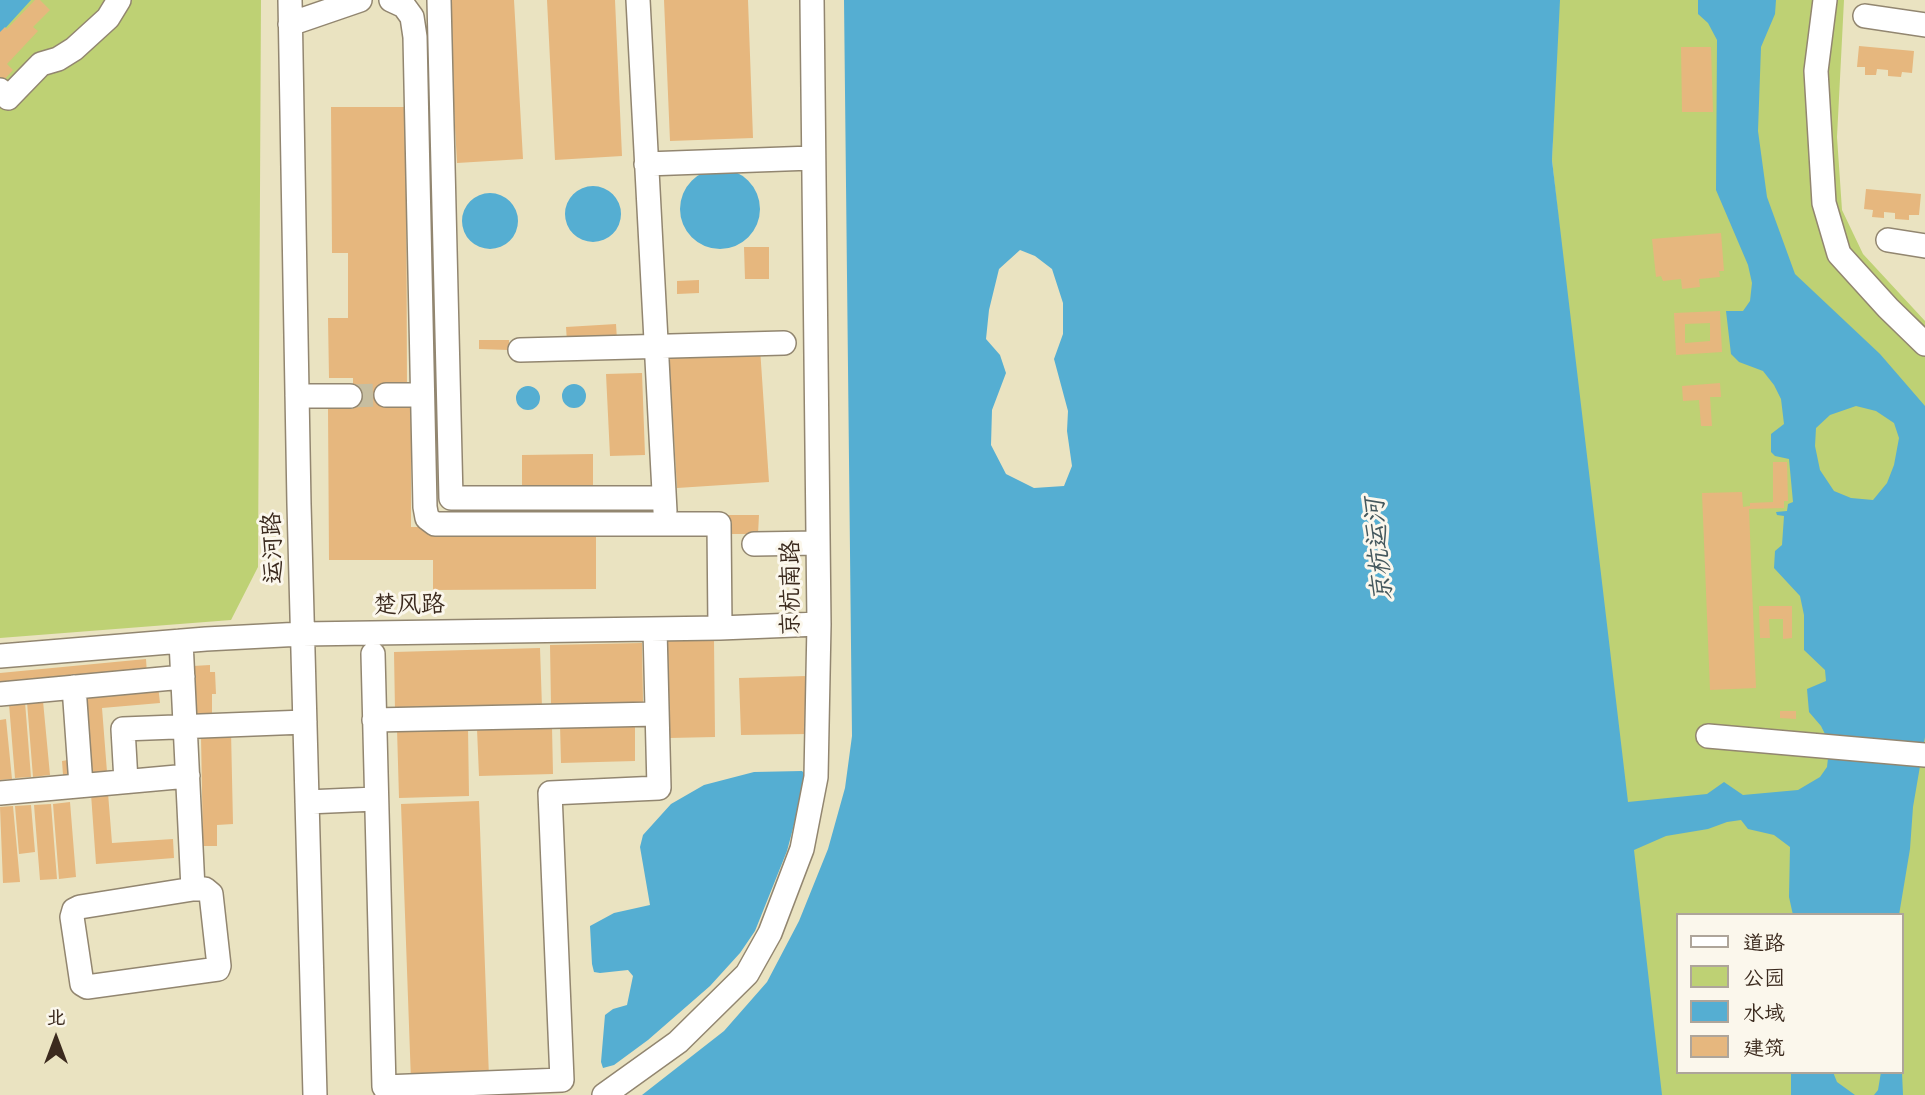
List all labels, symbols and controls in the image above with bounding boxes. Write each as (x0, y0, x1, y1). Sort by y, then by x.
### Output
water label: 京杭运河 (1360, 497, 1400, 603)
street label: 运河路 (258, 512, 290, 584)
street label: 京杭南路 (778, 540, 806, 636)
street label: 楚风路 (373, 591, 445, 621)
legend (1676, 913, 1904, 1074)
text: 道路 (1743, 930, 1785, 955)
text: 公园 (1743, 965, 1785, 990)
text: 水域 (1743, 1000, 1785, 1025)
north arrow (21, 1004, 91, 1074)
text: 北 (46, 1006, 66, 1029)
text: 建筑 (1743, 1035, 1785, 1060)

